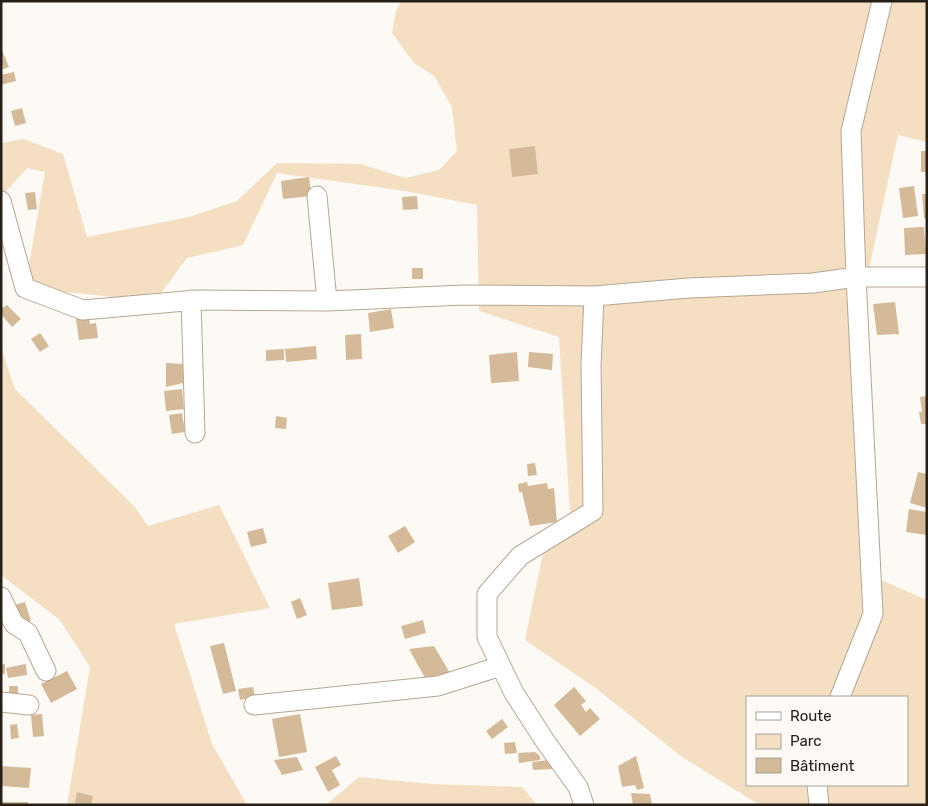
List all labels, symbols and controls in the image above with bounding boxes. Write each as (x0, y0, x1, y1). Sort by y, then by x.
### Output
legend (746, 696, 908, 786)
text: Route (790, 707, 832, 725)
text: Parc (790, 732, 822, 750)
text: Bâtiment (790, 757, 854, 775)

